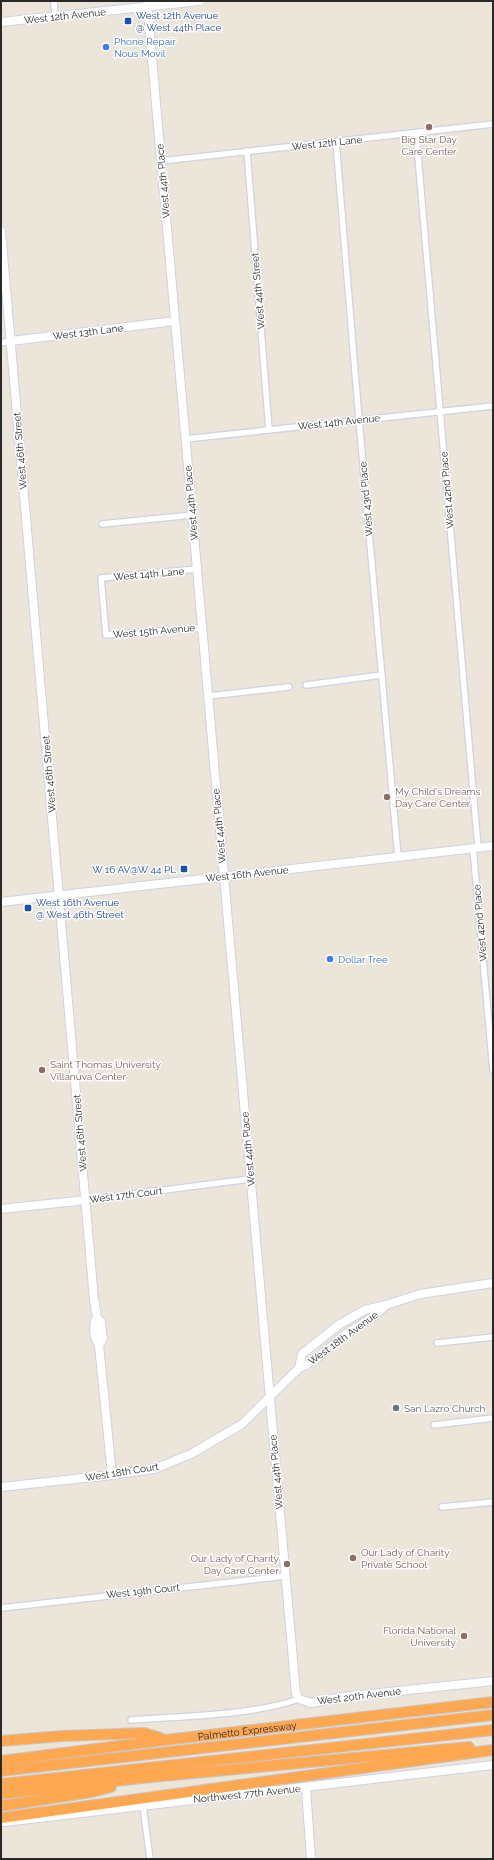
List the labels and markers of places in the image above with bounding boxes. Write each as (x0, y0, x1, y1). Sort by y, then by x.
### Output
place label: West 12th Avenue @ West 44th Place (136, 10, 221, 33)
marker: West 12th Avenue @ West 44th Place (123, 16, 133, 26)
place label: Phone Repair Nous Movil (114, 36, 176, 59)
marker: Phone Repair Nous Movil (101, 42, 111, 52)
marker: Big Star Day Care Center (424, 122, 434, 132)
place label: Big Star Day Care Center (401, 134, 458, 157)
place label: My Child's Dreams Day Care Center (395, 786, 481, 809)
marker: My Child's Dreams Day Care Center (382, 792, 392, 802)
place label: W 16 AV@W 44 PL (92, 864, 176, 875)
marker: W 16 AV@W 44 PL (179, 864, 189, 874)
place label: West 16th Avenue @ West 46th Street (36, 897, 125, 920)
marker: West 16th Avenue @ West 46th Street (23, 903, 33, 913)
marker: Dollar Tree (325, 954, 335, 964)
place label: Dollar Tree (338, 954, 388, 965)
place label: Saint Thomas University Villanuva Center (50, 1059, 161, 1082)
marker: Saint Thomas University Villanuva Center (37, 1065, 47, 1075)
marker: San Lazro Church (391, 1403, 401, 1413)
place label: San Lazro Church (404, 1403, 485, 1414)
place label: Our Lady of Charity Private School (361, 1547, 450, 1570)
place label: Our Lady of Charity Day Care Center (190, 1553, 280, 1576)
marker: Our Lady of Charity Private School (348, 1553, 358, 1563)
marker: Our Lady of Charity Day Care Center (282, 1559, 292, 1569)
place label: Florida National University (383, 1625, 457, 1648)
marker: Florida National University (459, 1631, 469, 1641)

